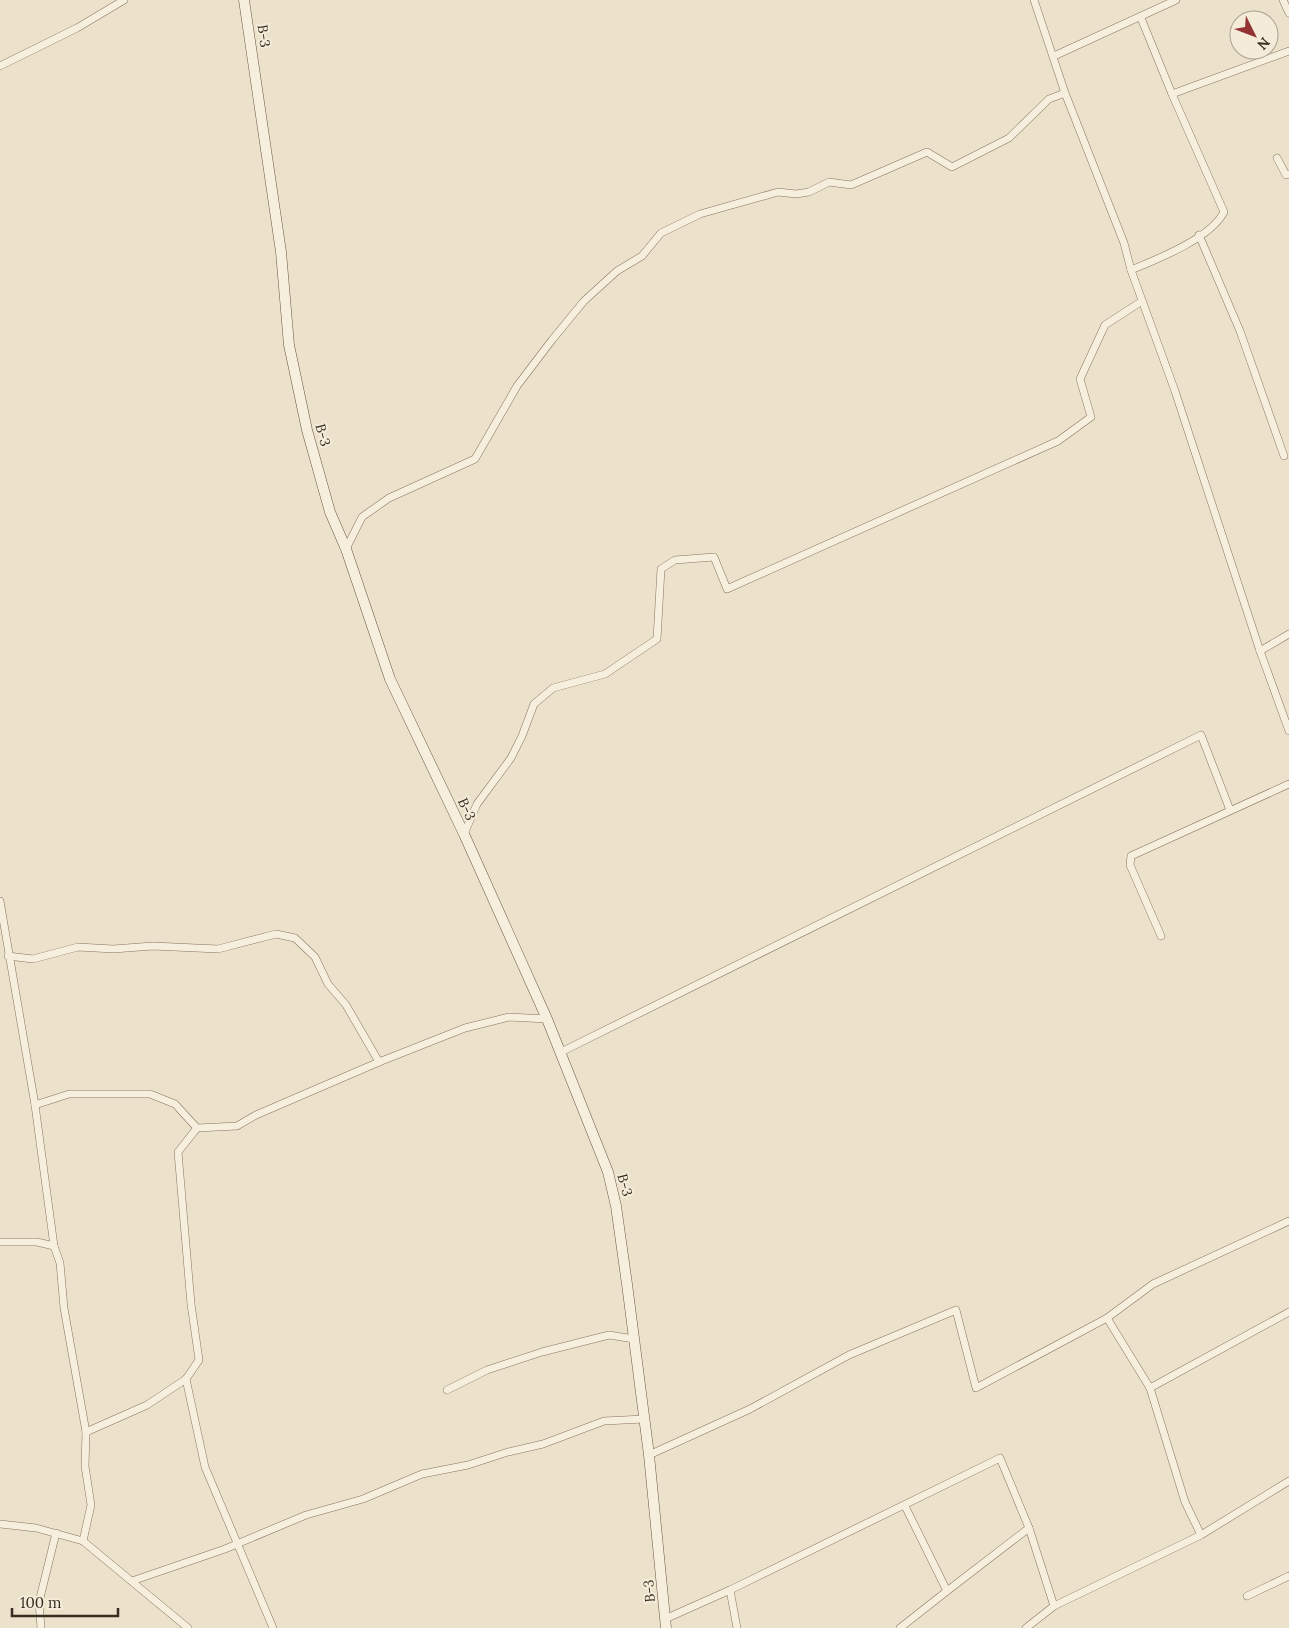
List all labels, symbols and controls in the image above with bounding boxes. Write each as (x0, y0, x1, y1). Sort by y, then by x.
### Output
north arrow (1229, 10, 1279, 60)
street label: B-3 (253, 23, 275, 49)
text: N (1253, 34, 1274, 54)
street label: B-3 (311, 422, 335, 449)
street label: B-3 (454, 795, 480, 823)
street label: B-3 (613, 1172, 637, 1199)
street label: B-3 (639, 1579, 659, 1603)
scale bar (12, 1586, 119, 1618)
text: 100 m (20, 1593, 61, 1612)

